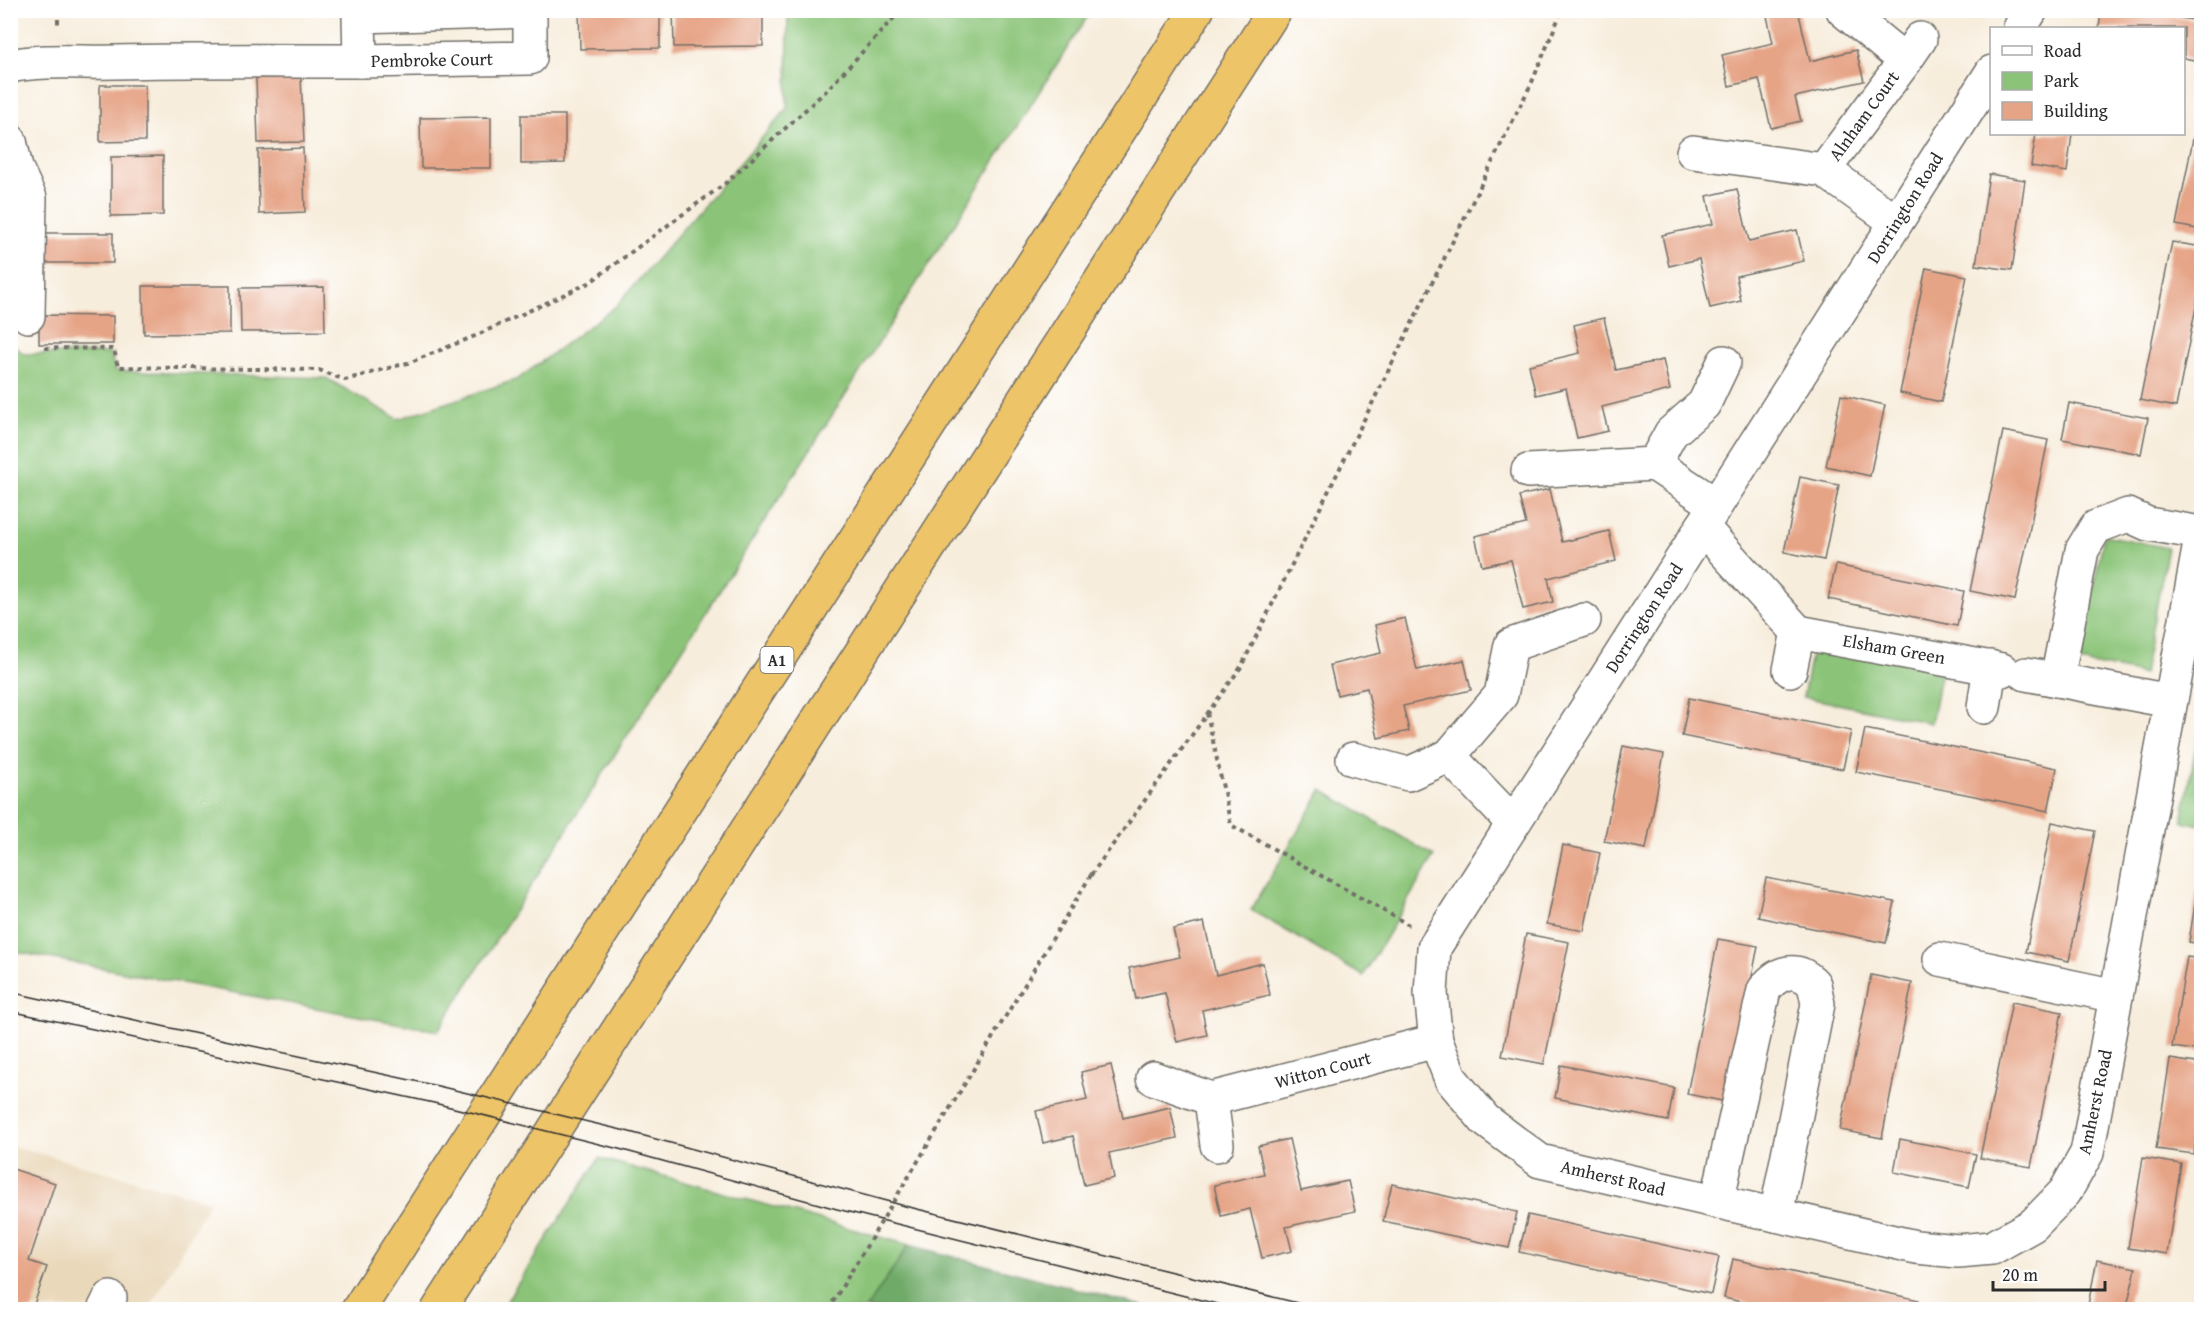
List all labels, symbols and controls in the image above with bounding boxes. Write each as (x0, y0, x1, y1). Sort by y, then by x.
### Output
legend (1990, 27, 2185, 135)
text: Road (2044, 37, 2082, 64)
street label: Pembroke Court (371, 45, 494, 74)
street label: Alnham Court (1822, 64, 1906, 166)
text: Park (2044, 67, 2080, 94)
text: Building (2044, 97, 2108, 124)
street label: Dorrington Road (1860, 147, 1950, 268)
street label: Dorrington Road (1598, 557, 1690, 678)
street label: Elsham Green (1841, 626, 1947, 671)
road number: A1 (760, 647, 794, 673)
street label: Witton Court (1272, 1044, 1375, 1095)
street label: Amherst Road (2070, 1047, 2119, 1157)
street label: Amherst Road (1558, 1152, 1669, 1203)
scale bar (1993, 1254, 2106, 1292)
text: 20 m (2002, 1261, 2038, 1288)

